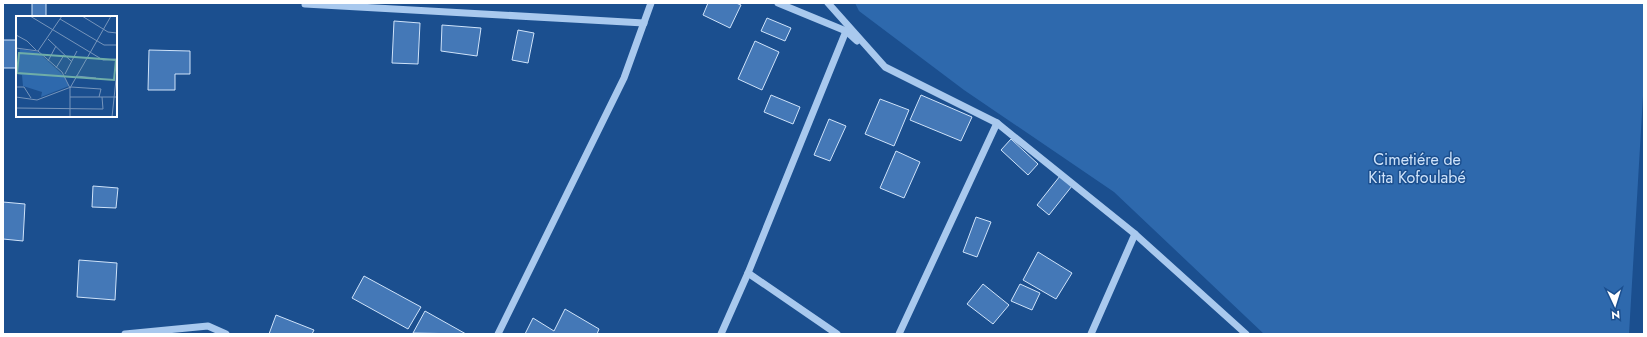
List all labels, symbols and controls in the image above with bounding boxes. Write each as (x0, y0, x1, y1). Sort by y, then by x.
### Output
inset map (16, 16, 117, 117)
park label: Cimetiére de Kita Kofoulabé (1368, 148, 1466, 189)
north arrow (1595, 285, 1635, 325)
text: N (1611, 307, 1621, 323)

